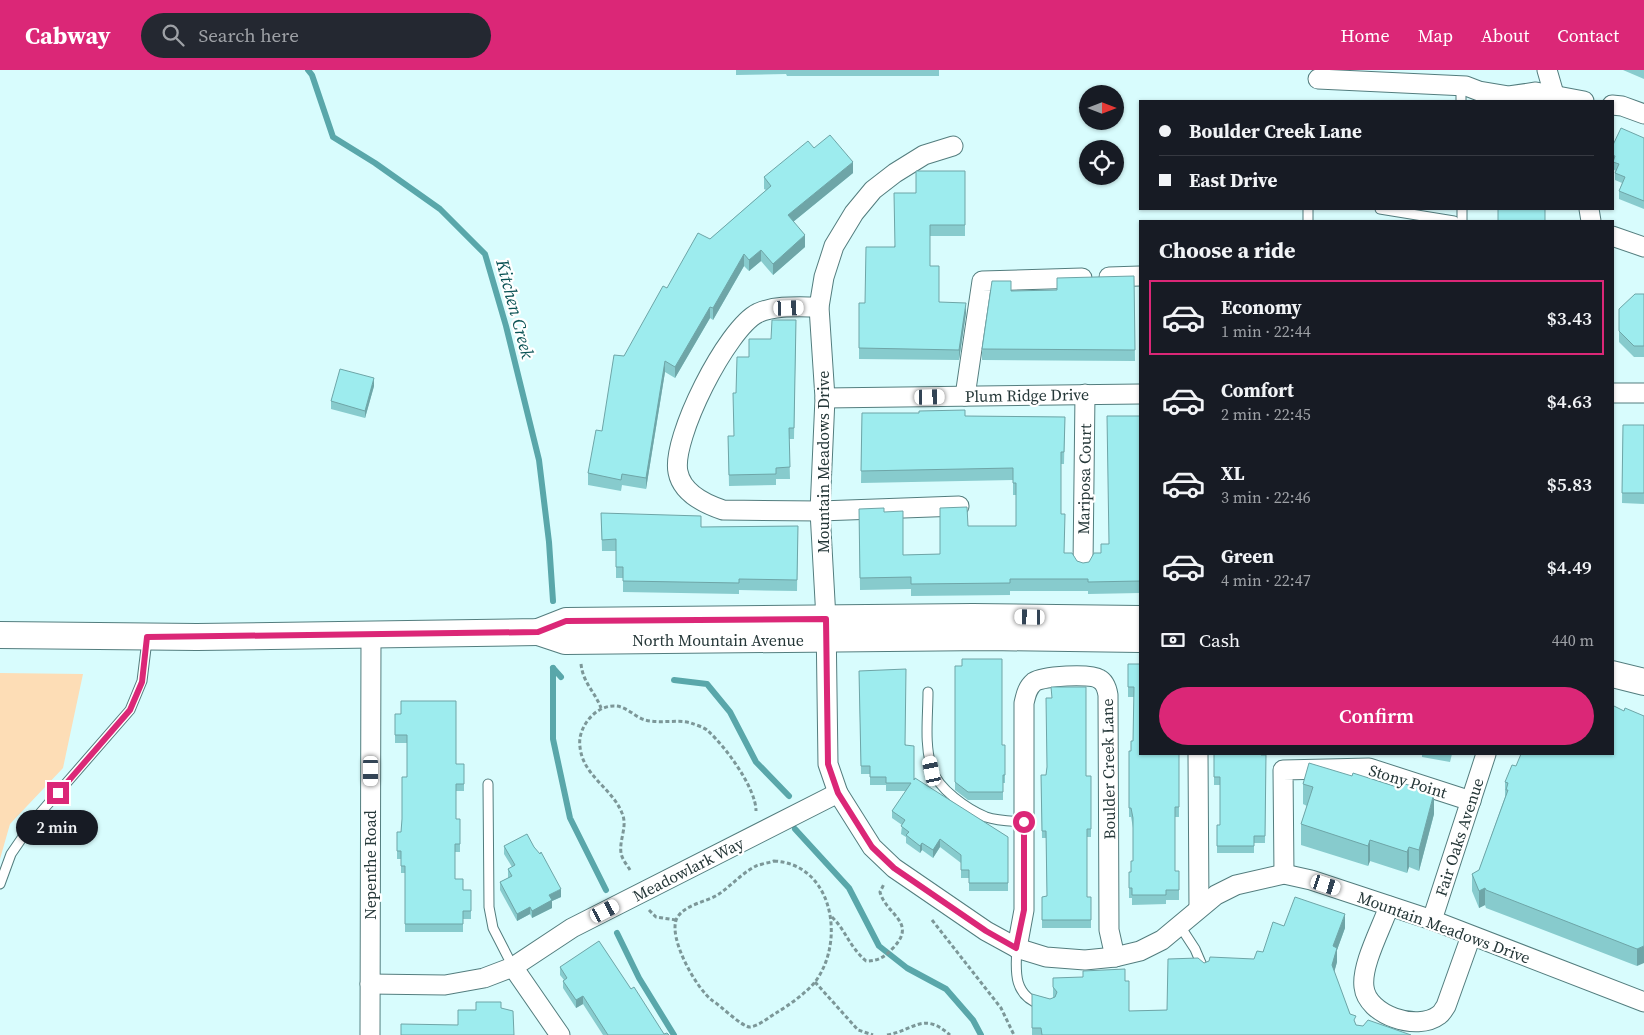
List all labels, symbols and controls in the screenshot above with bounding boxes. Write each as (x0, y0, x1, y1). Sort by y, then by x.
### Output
search box (141, 13, 491, 58)
text: Cabway (25, 19, 111, 52)
icon: search (159, 21, 187, 49)
text: Search here (199, 22, 299, 48)
text: Home (1341, 23, 1390, 48)
text: Map (1418, 23, 1453, 48)
text: About (1481, 23, 1529, 48)
text: Contact (1557, 23, 1619, 48)
north arrow (1079, 85, 1124, 130)
map controls (1079, 85, 1124, 185)
text: Boulder Creek Lane (1189, 118, 1362, 144)
button: locate (1079, 140, 1124, 185)
text: East Drive (1189, 167, 1277, 193)
text: Choose a ride (1159, 235, 1296, 265)
water label: Kitchen Creek (490, 255, 541, 362)
text: Economy (1221, 294, 1302, 320)
icon: car (1161, 295, 1206, 340)
car (773, 300, 804, 316)
text: $3.43 (1547, 305, 1592, 331)
text: 1 min · 22:44 (1221, 320, 1311, 342)
street label: Mountain Meadows Drive (812, 371, 834, 553)
text: Comfort (1221, 377, 1294, 403)
icon: car (1161, 378, 1206, 423)
street label: Plum Ridge Drive (965, 383, 1089, 407)
text: $4.63 (1547, 388, 1592, 414)
car (914, 389, 945, 405)
text: 2 min · 22:45 (1221, 403, 1311, 425)
street label: Mariposa Court (1072, 423, 1096, 535)
text: XL (1221, 460, 1244, 486)
icon: car (1161, 461, 1206, 506)
text: $5.83 (1547, 471, 1592, 497)
text: 3 min · 22:46 (1221, 486, 1311, 508)
text: Green (1221, 543, 1274, 569)
icon: car (1161, 544, 1206, 589)
text: $4.49 (1547, 554, 1592, 580)
text: 4 min · 22:47 (1221, 569, 1311, 591)
car (1014, 609, 1045, 625)
icon: cash (1159, 626, 1187, 654)
text: Cash (1199, 627, 1240, 653)
street label: North Mountain Avenue (632, 629, 804, 651)
text: 440 m (1552, 629, 1594, 651)
button: Confirm (1159, 687, 1594, 745)
street label: Boulder Creek Lane (1096, 698, 1120, 840)
car (921, 755, 942, 787)
car (363, 756, 378, 786)
street label: Stony Point (1366, 759, 1451, 804)
street label: Fair Oaks Avenue (1429, 775, 1489, 899)
route end (47, 782, 69, 804)
callout: 2 min (17, 810, 99, 846)
street label: Nepenthe Road (359, 810, 381, 920)
route start (1013, 811, 1035, 833)
text: 2 min (36, 816, 78, 838)
street label: Meadowlark Way (629, 831, 748, 906)
car (1309, 873, 1342, 897)
street label: Mountain Meadows Drive (1354, 885, 1534, 969)
car (588, 898, 621, 924)

